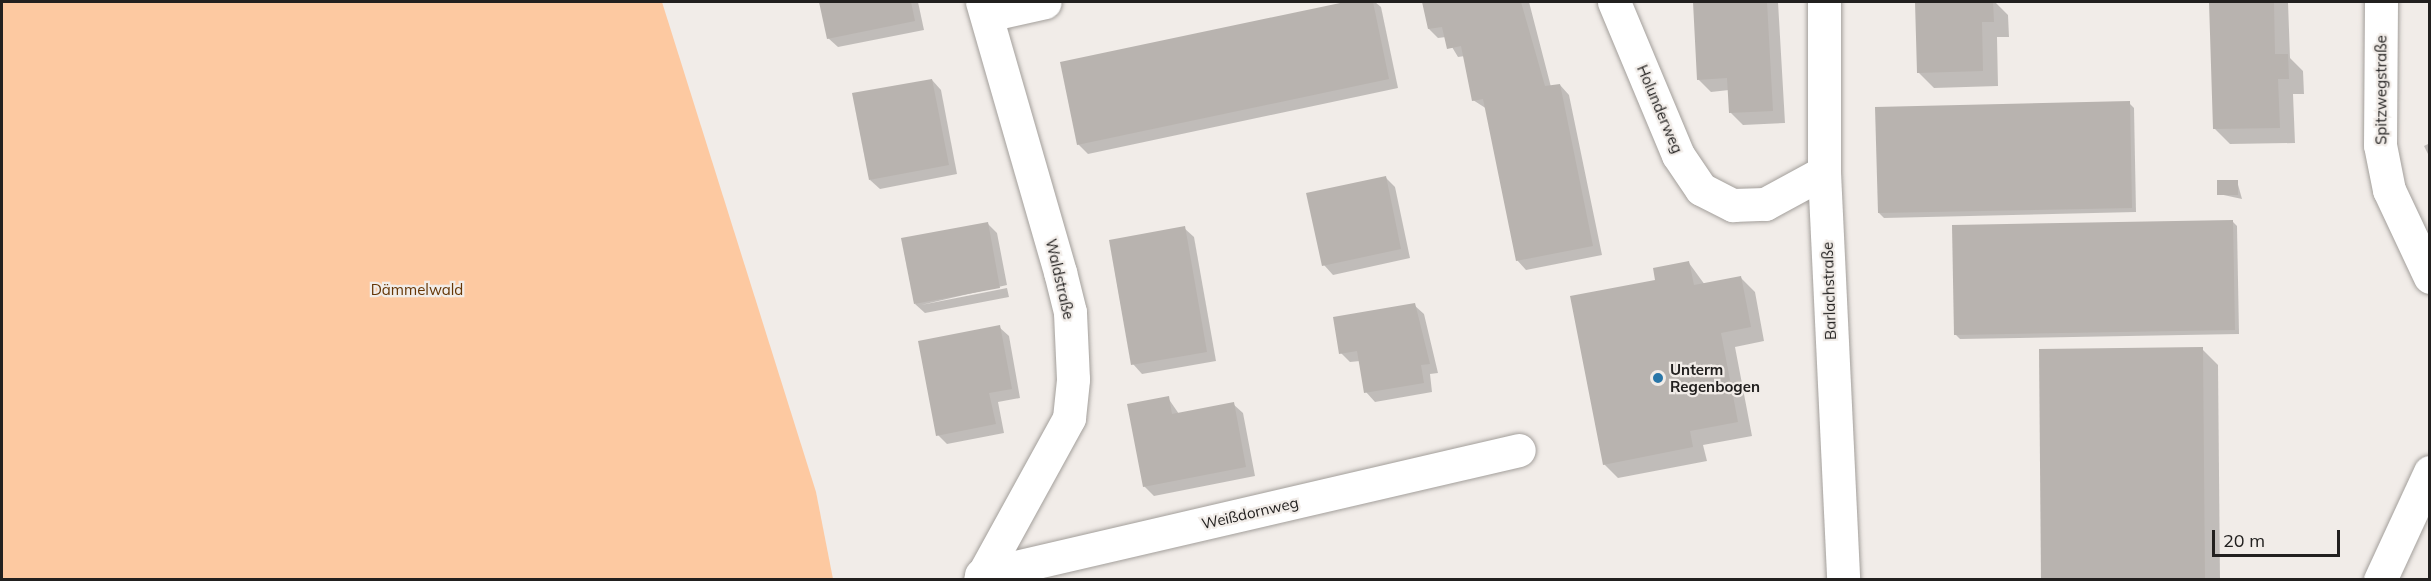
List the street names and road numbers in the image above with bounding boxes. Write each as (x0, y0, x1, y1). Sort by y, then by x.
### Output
street label: Spitzwegstraße (2372, 35, 2390, 145)
street label: Holunderweg (1633, 62, 1687, 156)
street label: Waldstraße (1042, 237, 1078, 321)
street label: Barlachstraße (1818, 242, 1840, 340)
street label: Weißdornweg (1200, 493, 1300, 533)

